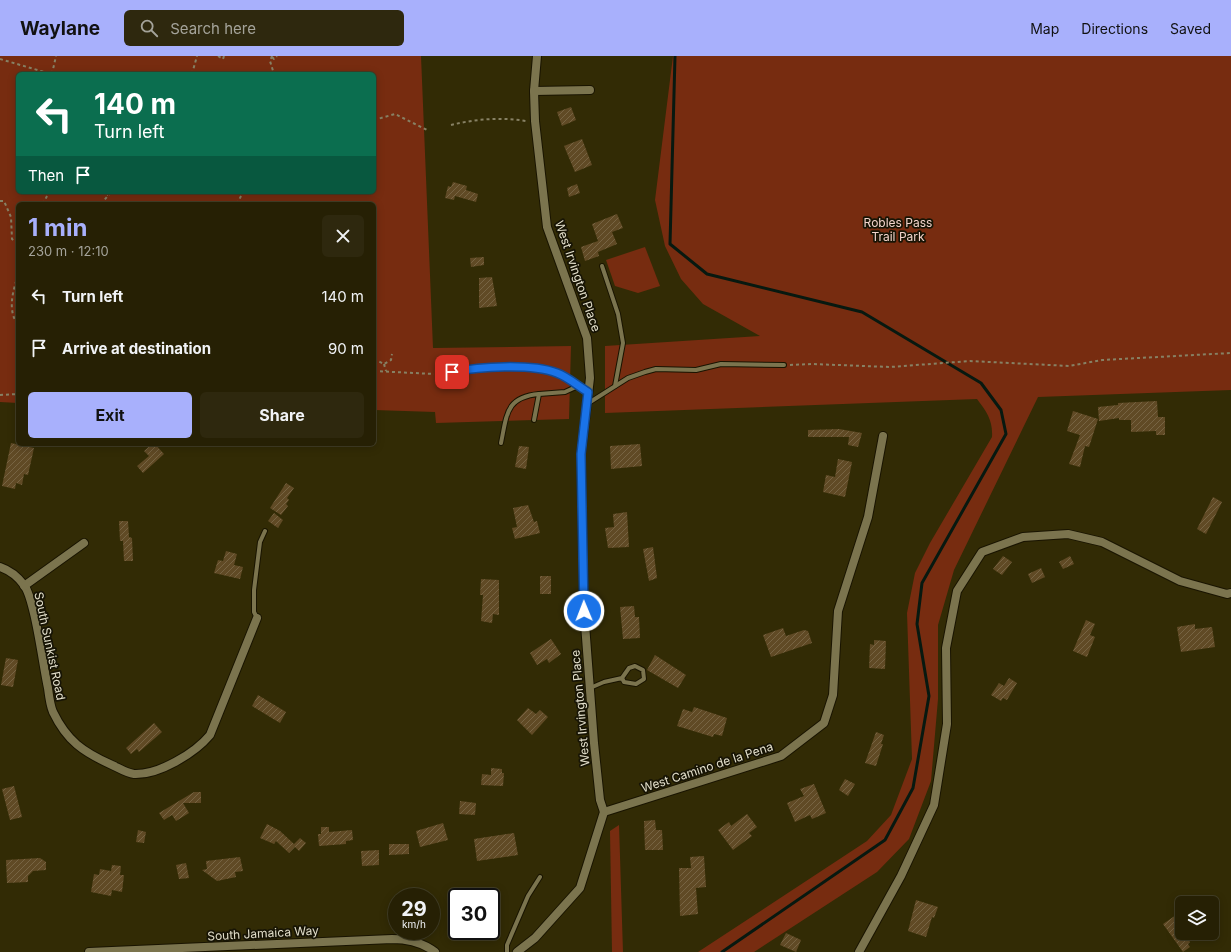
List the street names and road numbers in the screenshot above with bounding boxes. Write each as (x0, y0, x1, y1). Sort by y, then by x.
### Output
street label: West Irvington Place (552, 218, 604, 334)
street label: South Sunkist Road (31, 590, 69, 702)
street label: West Irvington Place (567, 649, 593, 767)
street label: West Camino de la Pena (639, 739, 775, 795)
street label: South Jamaica Way (207, 923, 319, 943)

